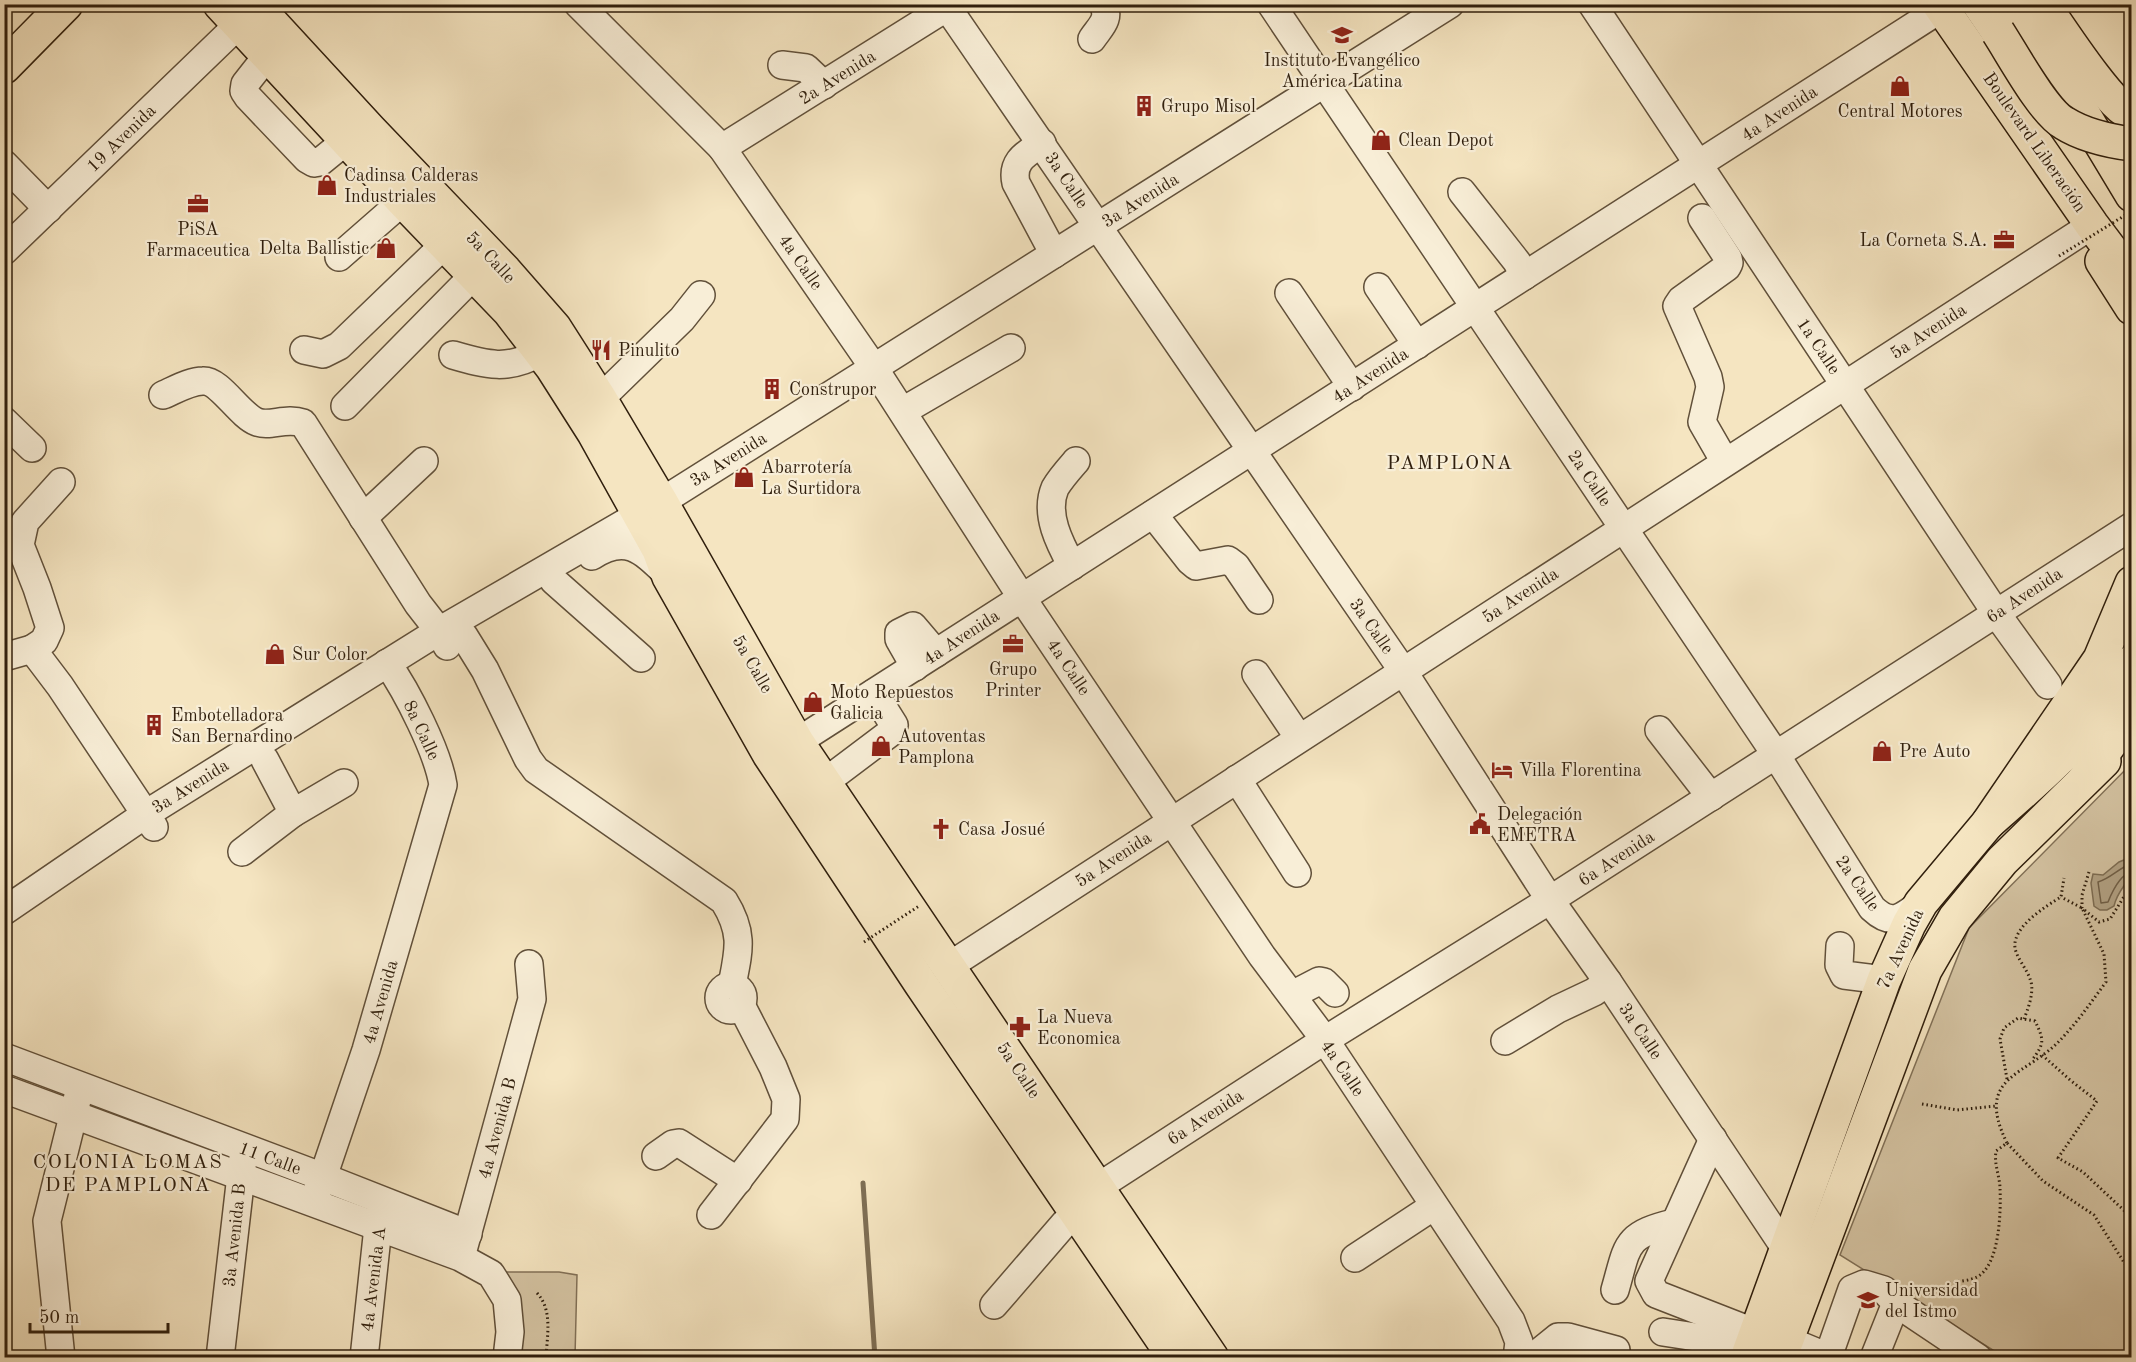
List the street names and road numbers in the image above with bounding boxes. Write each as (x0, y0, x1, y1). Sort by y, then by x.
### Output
street label: 2a Avenida (796, 47, 879, 108)
street label: Boulevard Liberación (1979, 69, 2089, 216)
street label: 4a Avenida (1738, 83, 1821, 145)
street label: 19 Avenida (84, 101, 160, 176)
street label: 3a Calle (1041, 149, 1091, 212)
street label: 3a Avenida (1099, 170, 1182, 231)
street label: 5a Calle (462, 228, 518, 287)
street label: 4a Calle (775, 231, 826, 294)
street label: 5a Avenida (1887, 301, 1970, 363)
street label: 1a Calle (1793, 315, 1843, 378)
street label: 4a Avenida (1329, 345, 1412, 407)
street label: 3a Avenida (687, 429, 770, 490)
street label: 2a Calle (1564, 447, 1614, 510)
street label: 5a Avenida (1479, 565, 1562, 627)
street label: 6a Avenida (1983, 565, 2066, 627)
street label: 3a Calle (1346, 595, 1397, 658)
street label: 4a Avenida (920, 607, 1003, 669)
street label: 5a Calle (729, 633, 776, 696)
street label: 4a Calle (1043, 636, 1093, 699)
street label: 8a Calle (400, 698, 443, 763)
street label: 3a Avenida (149, 756, 232, 817)
street label: 6a Avenida (1575, 828, 1658, 890)
street label: 5a Avenida (1072, 829, 1155, 891)
street label: 2a Calle (1832, 852, 1883, 915)
street label: 7a Avenida (1874, 906, 1927, 993)
street label: 4a Avenida (360, 958, 402, 1046)
street label: 3a Calle (1615, 1000, 1665, 1063)
street label: 4a Calle (1317, 1037, 1367, 1100)
street label: 5a Calle (993, 1039, 1043, 1102)
street label: 4a Avenida B (476, 1076, 520, 1181)
street label: 6a Avenida (1164, 1087, 1247, 1149)
street label: 11 Calle (236, 1139, 303, 1178)
street label: 3a Avenida B (221, 1182, 249, 1288)
street label: 4a Avenida A (359, 1225, 389, 1333)

